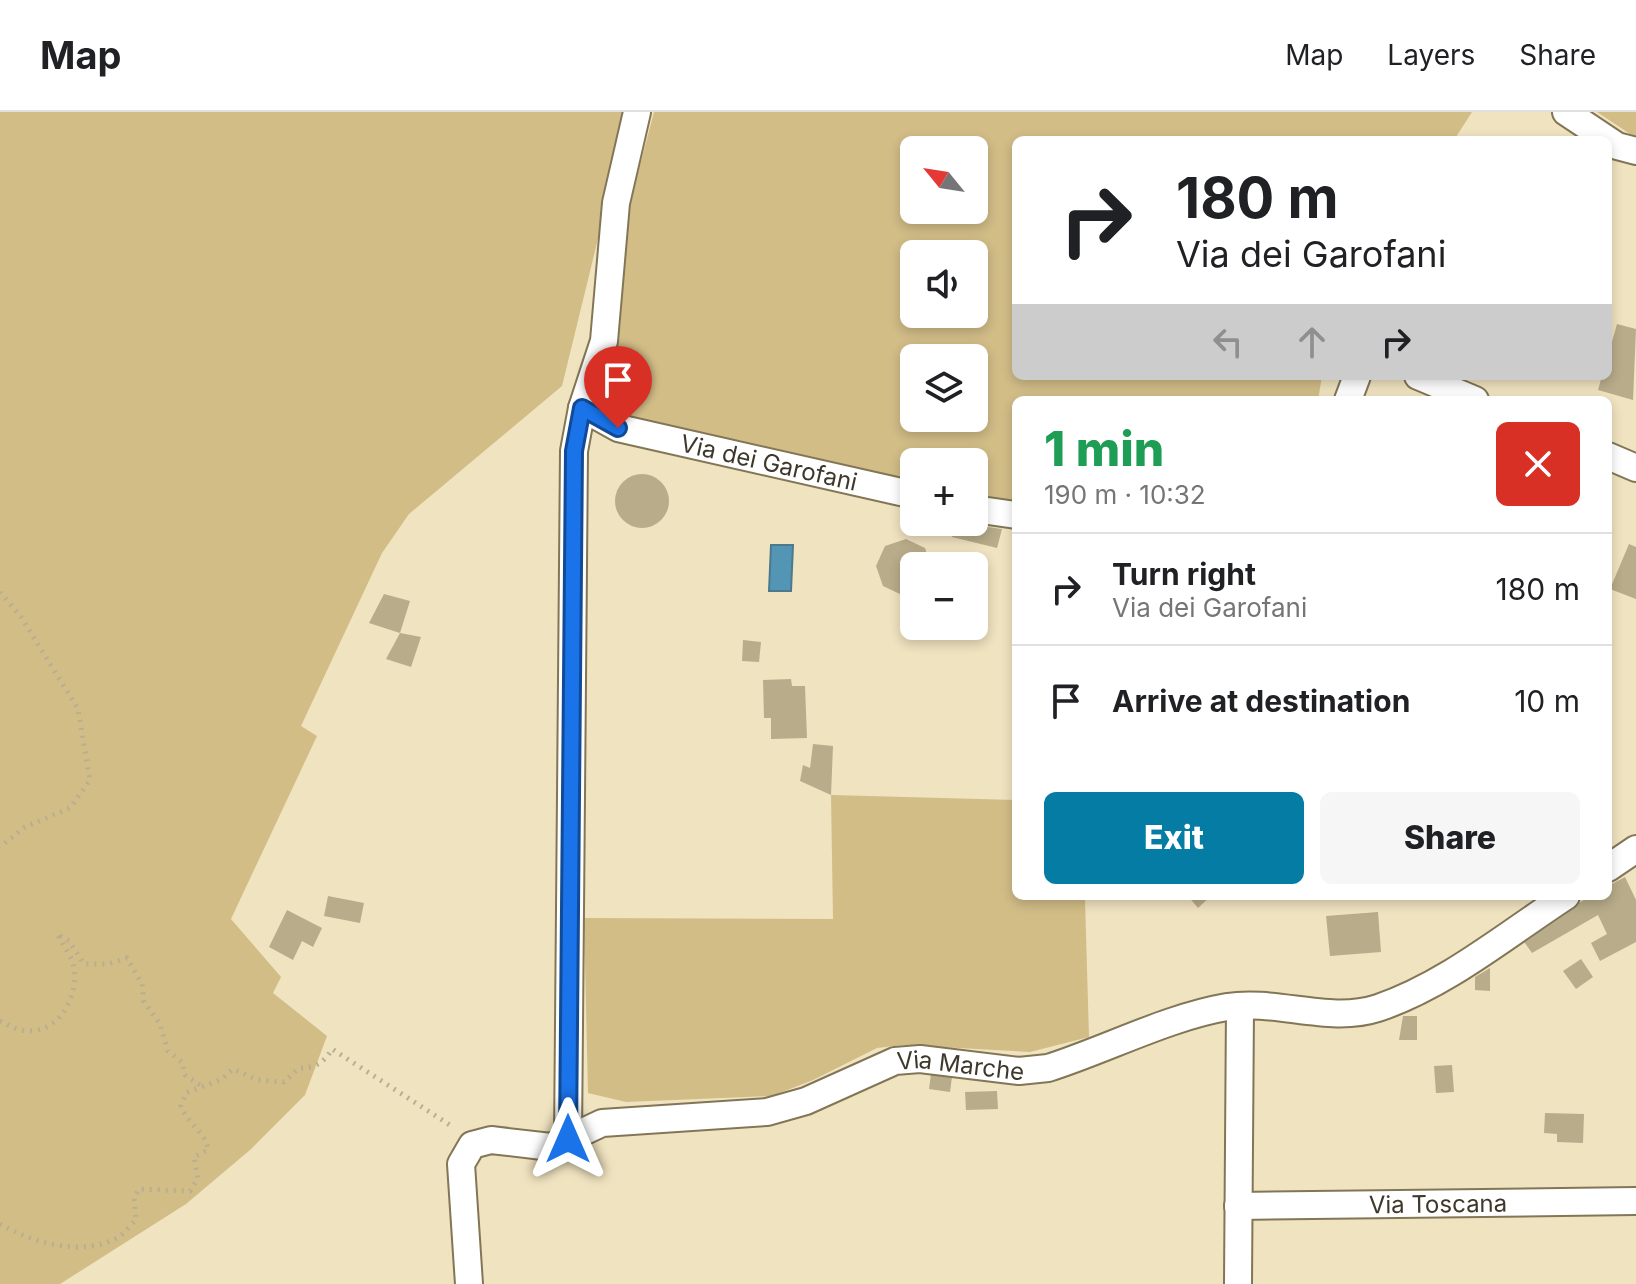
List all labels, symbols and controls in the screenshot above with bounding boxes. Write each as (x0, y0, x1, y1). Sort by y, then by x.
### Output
text: Map (40, 32, 121, 78)
text: Map (1285, 38, 1343, 72)
text: Layers (1387, 38, 1475, 72)
text: Share (1519, 38, 1596, 72)
north arrow (900, 136, 988, 224)
map controls (900, 136, 988, 640)
text: 180 m (1176, 164, 1339, 232)
icon: right (1044, 168, 1148, 272)
text: Via dei Garofani (1176, 232, 1446, 276)
button: sound (900, 240, 988, 328)
icon: left (1206, 320, 1250, 364)
icon: ahead (1290, 320, 1334, 364)
icon: right (1374, 320, 1418, 364)
button: layers (900, 344, 988, 432)
pin (584, 346, 652, 428)
icon: arrive (596, 358, 640, 402)
text: 1 min (1044, 419, 1164, 478)
button: close (1496, 422, 1580, 506)
street label: Via dei Garofani (678, 428, 860, 496)
button: + (900, 448, 988, 536)
text: 190 m · 10:32 (1044, 479, 1206, 510)
button: − (900, 552, 988, 640)
text: Turn right (1112, 556, 1256, 592)
icon: right (1044, 567, 1088, 611)
text: 180 m (1496, 571, 1580, 607)
text: Via dei Garofani (1112, 592, 1307, 623)
icon: arrive (1044, 679, 1088, 723)
text: Arrive at destination (1112, 683, 1410, 719)
text: 10 m (1514, 683, 1580, 719)
button: Exit (1044, 792, 1304, 884)
button: Share (1320, 792, 1580, 884)
street label: Via Marche (896, 1044, 1026, 1086)
position arrow (526, 1097, 610, 1181)
street label: Via Toscana (1369, 1188, 1507, 1219)

